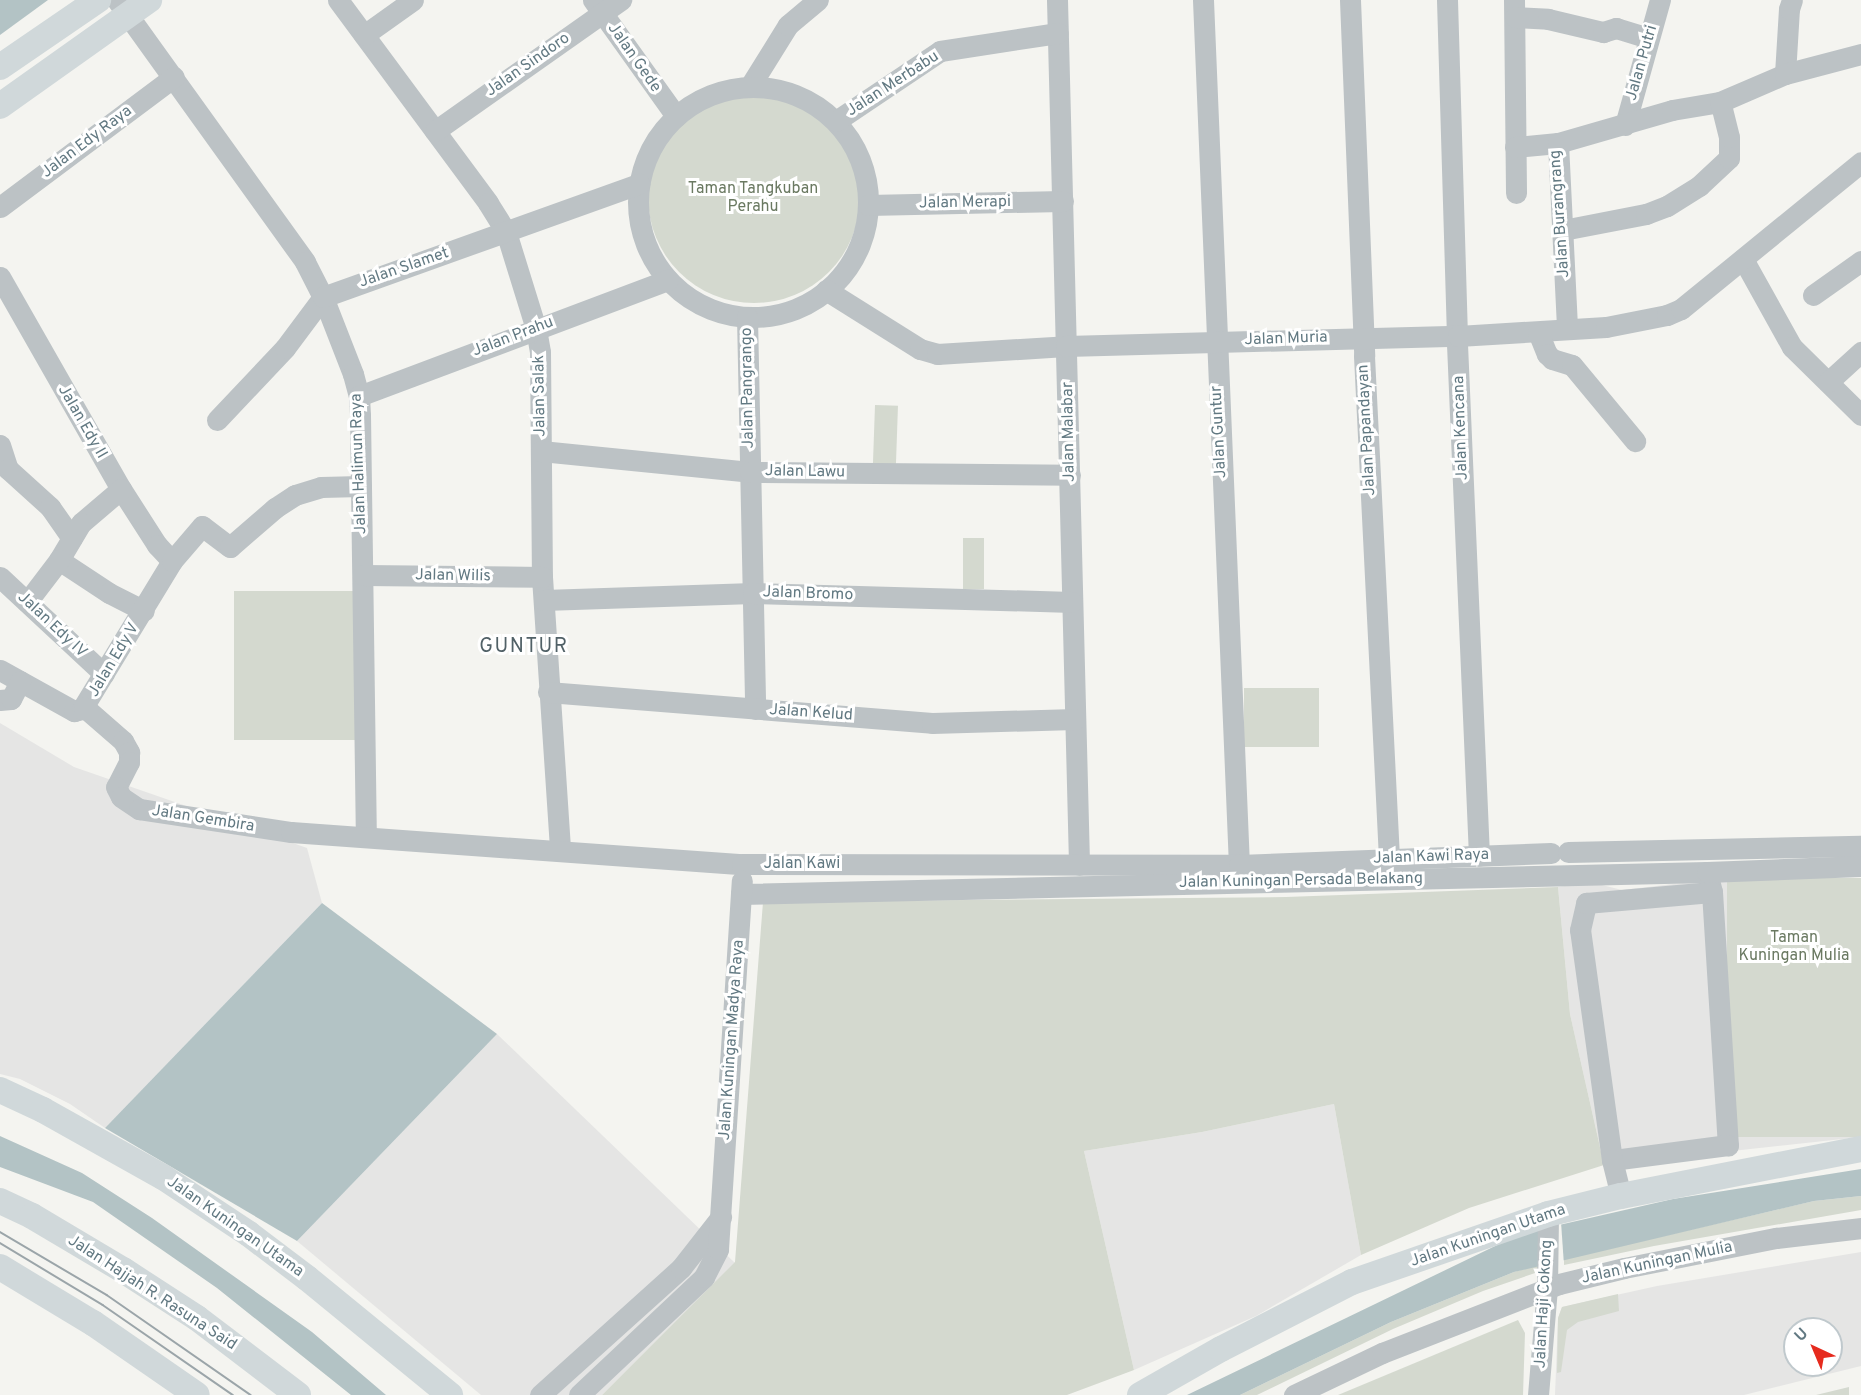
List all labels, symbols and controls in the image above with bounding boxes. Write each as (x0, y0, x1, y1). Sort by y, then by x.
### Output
street label: Jalan Gede (603, 20, 665, 96)
street label: Jalan Putri (1622, 23, 1662, 103)
street label: Jalan Sindoro (482, 29, 574, 101)
street label: Jalan Merbabu (843, 47, 943, 121)
street label: Jalan Edy Raya (38, 102, 136, 182)
street label: Jalan Burangrang (1546, 149, 1574, 279)
park label: Taman Tangkuban Perahu (687, 179, 819, 217)
street label: Jalan Merapi (919, 193, 1011, 213)
street label: Jalan Slamet (357, 244, 451, 292)
street label: Jalan Prahu (470, 313, 556, 361)
street label: Jalan Pangrango (737, 327, 759, 449)
street label: Jalan Muria (1244, 328, 1328, 350)
street label: Jalan Salak (530, 355, 550, 437)
street label: Jalan Papandayan (1354, 364, 1380, 496)
street label: Jalan Kencana (1450, 375, 1472, 481)
street label: Jalan Edy II (53, 382, 111, 462)
street label: Jalan Malabar (1059, 382, 1079, 482)
street label: Jalan Guntur (1207, 385, 1231, 479)
street label: Jalan Halimun Raya (347, 393, 371, 535)
street label: Jalan Lawu (765, 462, 845, 482)
street label: Jalan Wilis (415, 566, 491, 586)
street label: Jalan Bromo (762, 583, 854, 605)
street label: Jalan Edy IV (13, 588, 91, 662)
street label: Jalan Edy V (84, 619, 144, 701)
district label: GUNTUR (479, 635, 569, 659)
street label: Jalan Kelud (769, 701, 853, 725)
street label: Jalan Gembira (150, 801, 256, 837)
street label: Jalan Kawi Raya (1373, 845, 1489, 869)
street label: Jalan Kawi (764, 854, 840, 874)
street label: Jalan Kuningan Persada Belakang (1179, 869, 1423, 893)
park label: Taman Kuningan Mulia (1739, 928, 1849, 966)
street label: Jalan Kuningan Madya Raya (715, 939, 749, 1141)
street label: Jalan Kuningan Utama (163, 1172, 307, 1282)
street label: Jalan Kuningan Utama (1408, 1200, 1568, 1272)
street label: Jalan Hajjah R. Rasuna Said (64, 1231, 240, 1355)
street label: Jalan Kuningan Mulia (1580, 1238, 1734, 1288)
street label: Jalan Haji Cokong (1531, 1239, 1557, 1369)
north arrow (1783, 1317, 1843, 1377)
text: U (1791, 1324, 1813, 1347)

